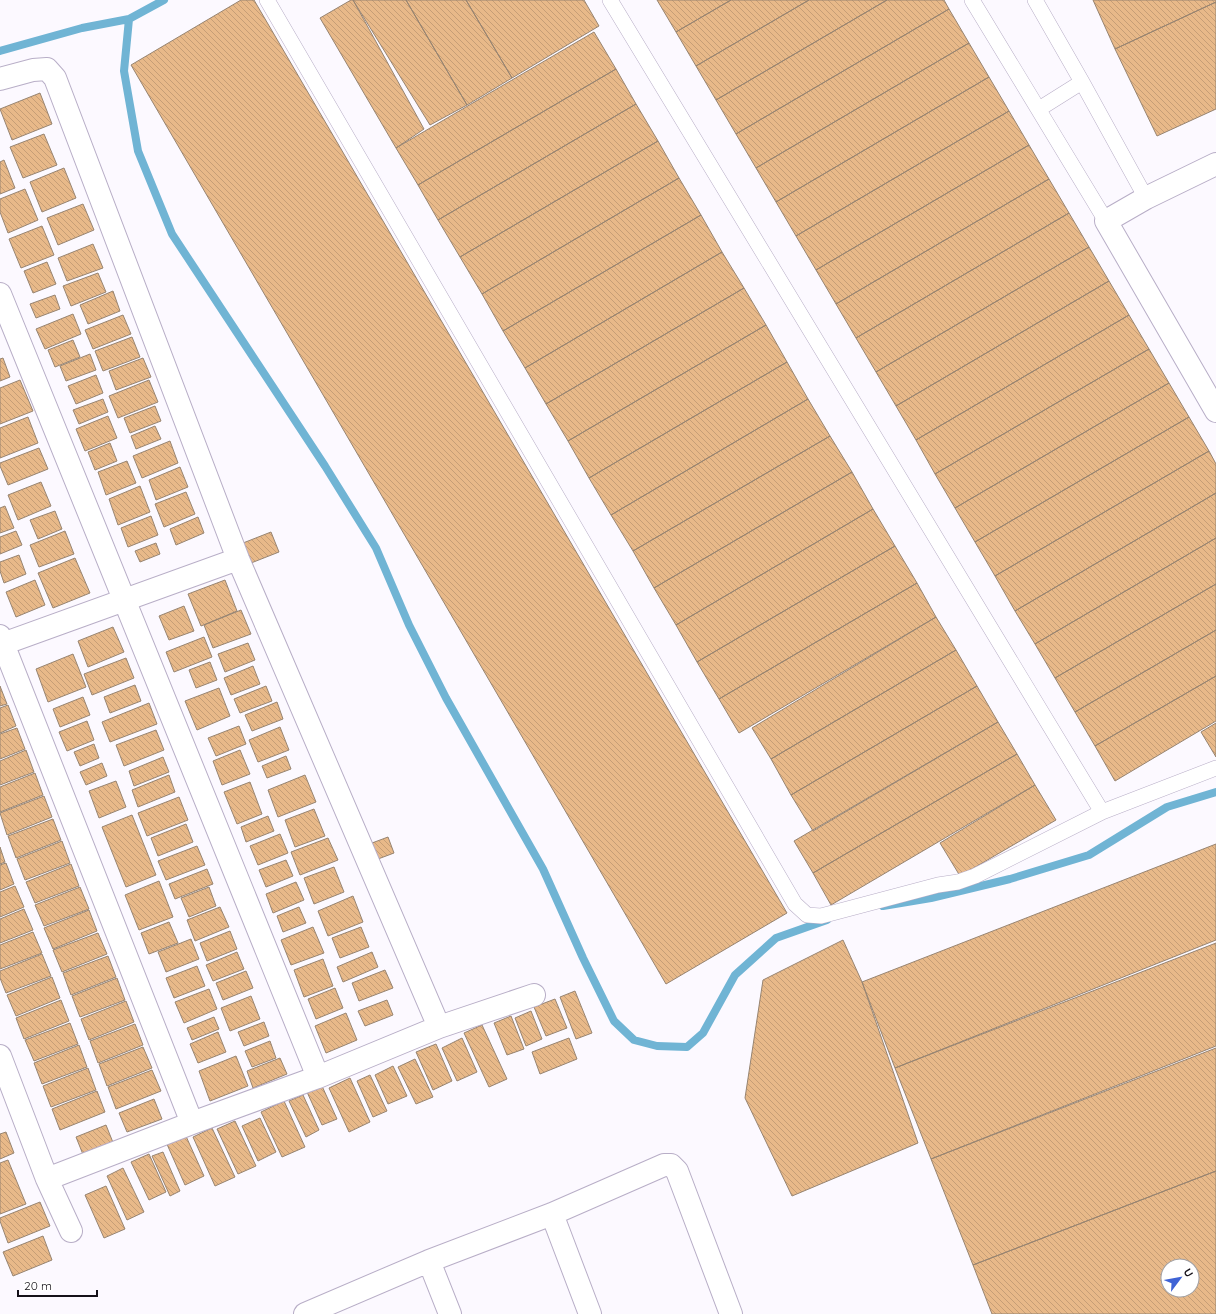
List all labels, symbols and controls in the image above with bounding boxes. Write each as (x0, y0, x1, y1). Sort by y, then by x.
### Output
north arrow (1160, 1258, 1200, 1298)
text: U (1180, 1266, 1196, 1280)
scale bar (18, 1272, 97, 1298)
text: 20 m (24, 1278, 52, 1293)

